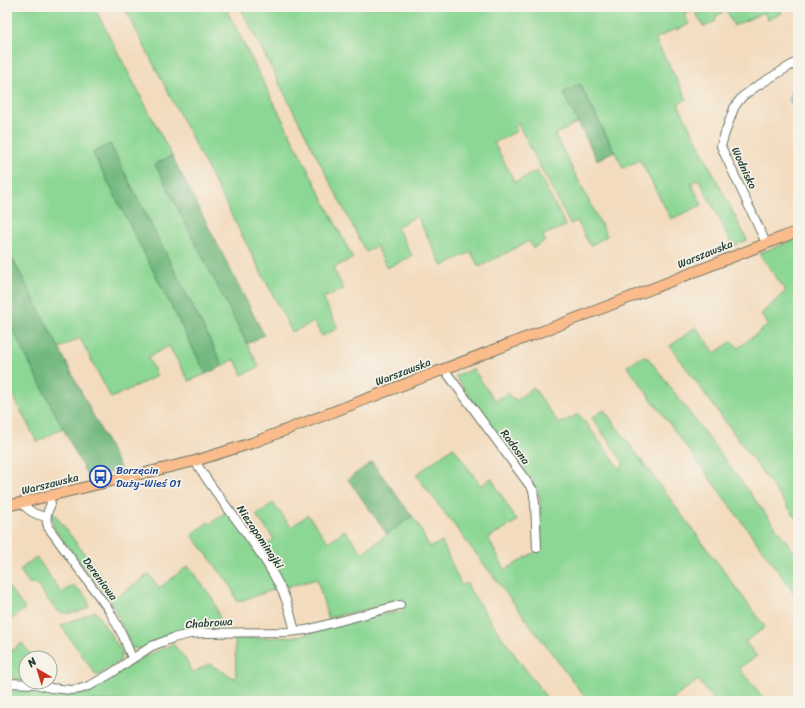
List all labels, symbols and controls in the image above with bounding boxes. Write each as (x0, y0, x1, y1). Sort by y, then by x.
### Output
street label: Wodnisko (726, 144, 762, 193)
street label: Warszawska (674, 234, 736, 274)
street label: Warszawska (372, 353, 434, 391)
street label: Radosna (495, 425, 535, 469)
place label: Borzęcin Duży-Wieś 01 (116, 461, 181, 493)
bus stop icon: Borzęcin Duży-Wieś 01 (88, 463, 114, 489)
street label: Warszawska (19, 468, 81, 500)
street label: Niezapominajki (231, 501, 289, 574)
street label: Dereniowa (78, 553, 123, 605)
street label: Chabrowa (185, 612, 234, 634)
north arrow (18, 650, 58, 690)
text: N (23, 652, 41, 673)

